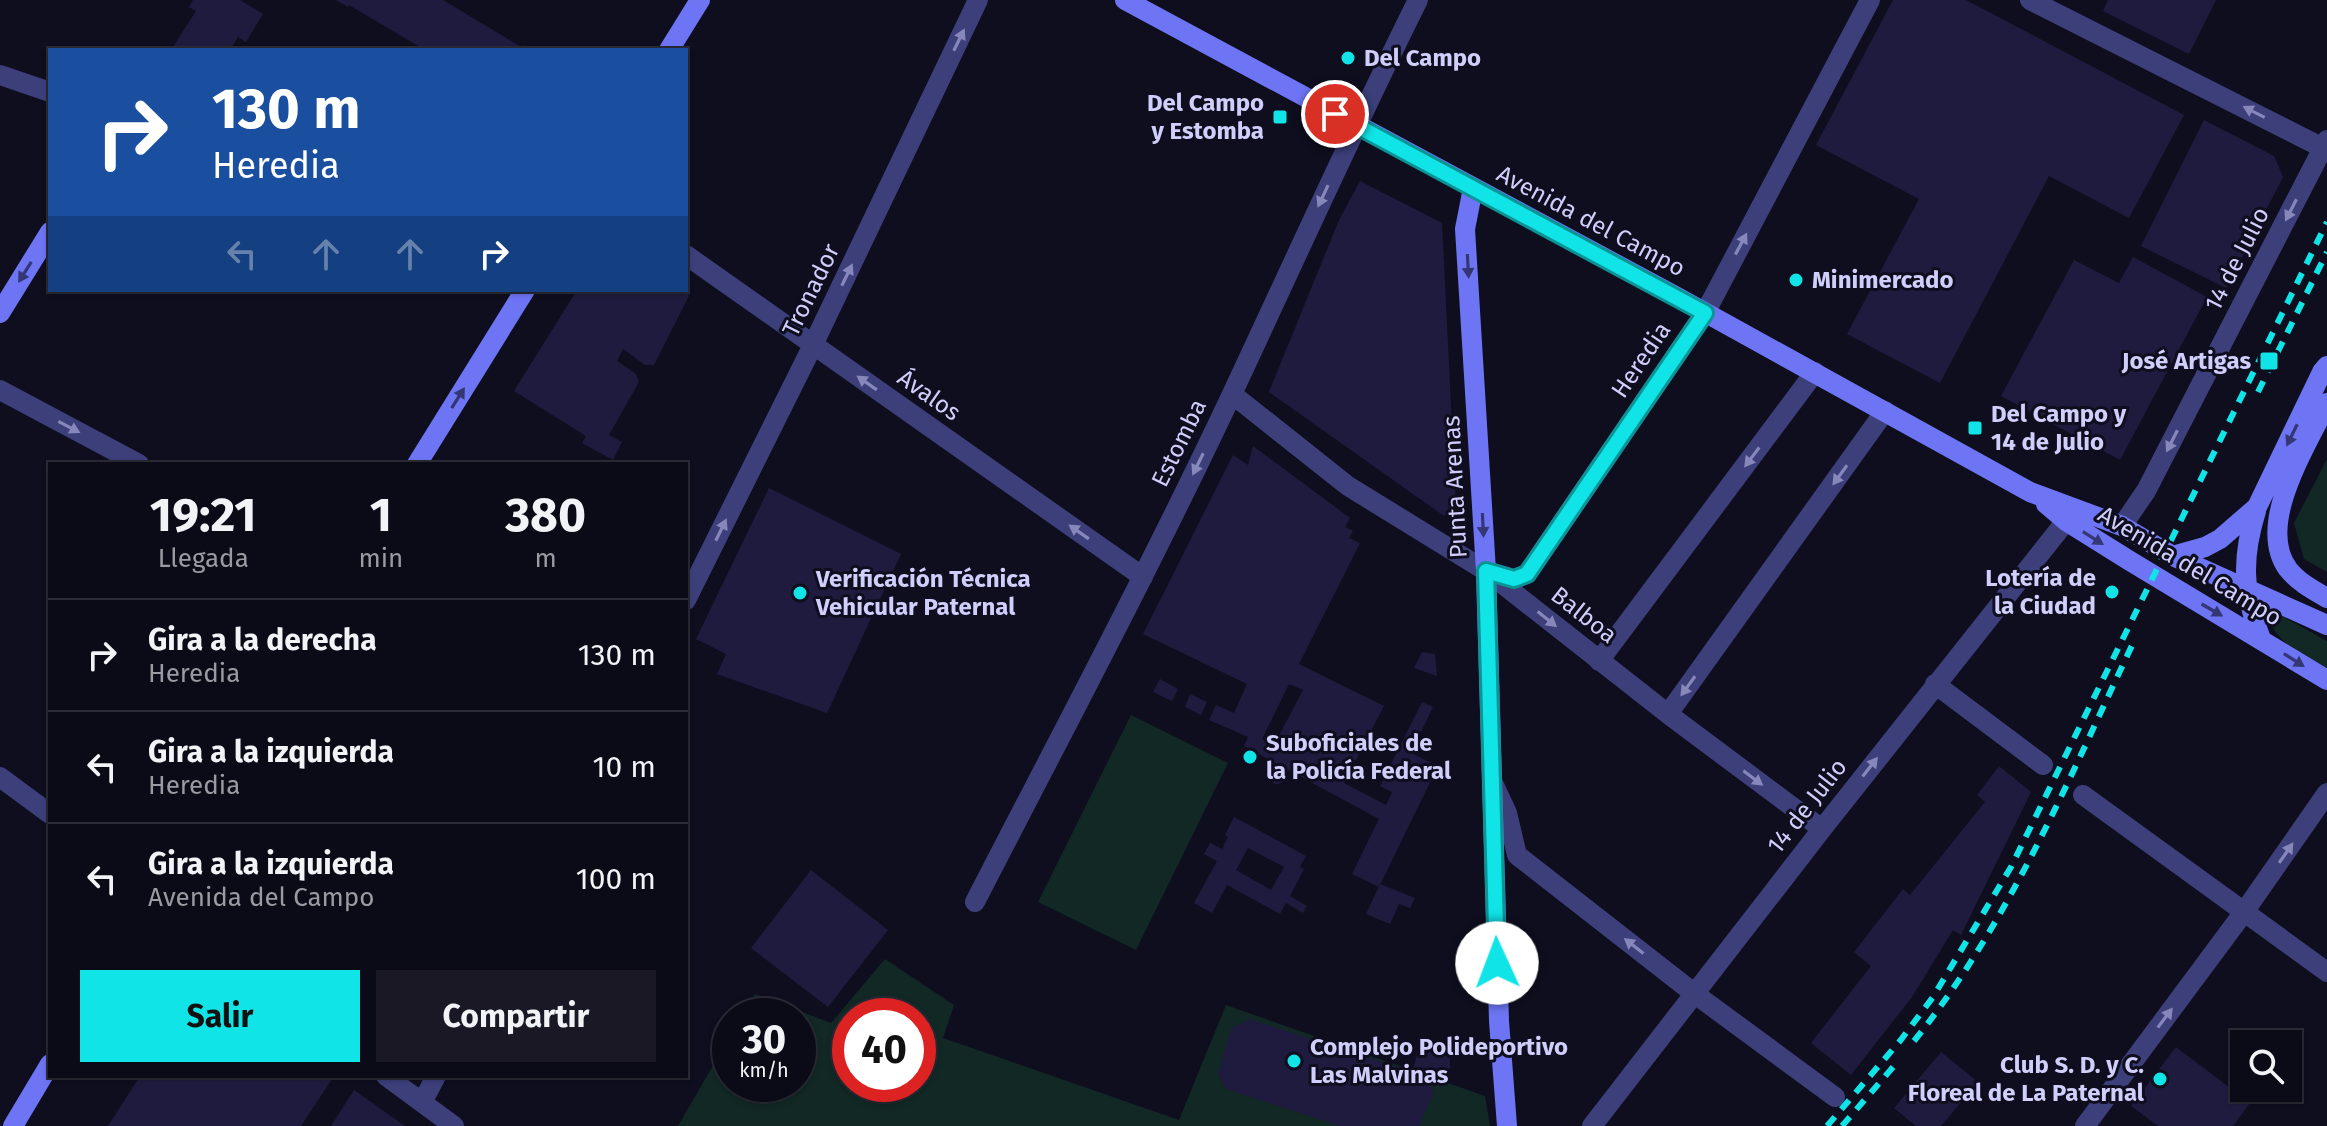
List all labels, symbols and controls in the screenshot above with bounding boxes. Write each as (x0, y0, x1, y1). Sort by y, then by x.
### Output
one-way arrow (952, 29, 966, 52)
place label: Del Campo (1364, 44, 1481, 72)
marker: Del Campo (1339, 49, 1357, 67)
text: 130 m (212, 76, 360, 143)
icon: right (80, 80, 184, 184)
pin (1301, 80, 1369, 148)
place label: Del Campo y Estomba (1147, 89, 1264, 145)
icon: arrive (1313, 92, 1357, 136)
one-way arrow (2242, 105, 2265, 119)
marker: Del Campo y Estomba (1271, 108, 1289, 126)
text: Heredia (212, 144, 340, 188)
street label: Avenida del Campo (1492, 160, 1690, 282)
one-way arrow (1316, 184, 1329, 208)
one-way arrow (2285, 198, 2298, 221)
street label: 14 de Julio (2199, 203, 2275, 315)
icon: left (220, 232, 264, 276)
icon: ahead (304, 232, 348, 276)
icon: ahead (388, 232, 432, 276)
icon: right (472, 232, 516, 276)
one-way arrow (1734, 233, 1748, 255)
street label: Tronador (777, 239, 846, 341)
one-way arrow (1461, 254, 1474, 279)
one-way arrow (18, 261, 33, 284)
one-way arrow (840, 263, 854, 286)
place label: Minimercado (1812, 266, 1954, 294)
marker: Minimercado (1787, 271, 1805, 289)
street label: Heredia (1606, 317, 1676, 403)
place label: José Artigas (2121, 347, 2251, 375)
marker: José Artigas (2258, 350, 2280, 372)
street label: Ávalos (892, 363, 966, 427)
one-way arrow (856, 376, 877, 391)
one-way arrow (451, 387, 465, 409)
street label: Estomba (1146, 395, 1212, 491)
place label: Del Campo y 14 de Julio (1991, 400, 2127, 456)
street label: Punta Arenas (1437, 415, 1473, 559)
one-way arrow (58, 419, 80, 433)
marker: Del Campo y 14 de Julio (1966, 419, 1984, 437)
one-way arrow (2285, 424, 2299, 447)
one-way arrow (2166, 429, 2179, 452)
one-way arrow (1744, 447, 1760, 467)
one-way arrow (1191, 452, 1205, 476)
one-way arrow (1833, 464, 1848, 485)
text: 19:21 (150, 486, 257, 544)
text: 1 (370, 486, 392, 544)
text: 380 (505, 486, 586, 544)
street label: Avenida del Campo (2093, 500, 2287, 632)
one-way arrow (1477, 513, 1490, 538)
one-way arrow (714, 519, 728, 542)
one-way arrow (1069, 525, 1090, 541)
one-way arrow (2082, 530, 2104, 544)
text: Llegada (158, 543, 249, 574)
text: min (358, 543, 403, 574)
text: m (534, 543, 557, 574)
place label: Lotería de la Ciudad (1985, 564, 2096, 620)
place label: Verificación Técnica Vehicular Paternal (815, 565, 1031, 621)
street label: Balboa (1546, 581, 1622, 649)
marker: Lotería de la Ciudad (2103, 583, 2121, 601)
marker: Verificación Técnica Vehicular Paternal (791, 584, 809, 602)
one-way arrow (2201, 603, 2223, 617)
one-way arrow (1537, 611, 1557, 627)
text: Gira a la derecha (148, 622, 377, 658)
icon: right (80, 633, 124, 677)
text: 130 m (578, 637, 656, 673)
one-way arrow (2283, 652, 2305, 666)
text: Heredia (148, 658, 240, 689)
one-way arrow (1681, 675, 1697, 696)
place label: Suboficiales de la Policía Federal (1266, 729, 1452, 785)
text: Gira a la izquierda (148, 734, 394, 770)
icon: left (80, 745, 124, 789)
marker: Suboficiales de la Policía Federal (1241, 748, 1259, 766)
text: 10 m (593, 749, 656, 785)
street label: 14 de Julio (1761, 753, 1853, 859)
one-way arrow (1861, 757, 1877, 777)
one-way arrow (1743, 769, 1763, 785)
text: Heredia (148, 770, 240, 801)
one-way arrow (2278, 842, 2293, 863)
text: Gira a la izquierda (148, 846, 394, 882)
icon: left (80, 857, 124, 901)
text: 100 m (576, 861, 656, 897)
text: Avenida del Campo (148, 882, 375, 913)
position arrow (1455, 921, 1539, 1005)
one-way arrow (1624, 938, 1644, 954)
button: Salir (80, 970, 360, 1062)
button: Compartir (376, 970, 656, 1062)
speed limit sign: 40 (832, 998, 936, 1102)
one-way arrow (2157, 1008, 2172, 1029)
text: 30 (742, 1016, 786, 1064)
map controls (2230, 1030, 2302, 1102)
button: search (2230, 1030, 2302, 1102)
place label: Complejo Polideportivo Las Malvinas (1310, 1033, 1568, 1089)
place label: Club S. D. y C. Floreal de La Paternal (1908, 1051, 2145, 1107)
marker: Complejo Polideportivo Las Malvinas (1285, 1052, 1303, 1070)
text: km/h (739, 1058, 789, 1082)
marker: Club S. D. y C. Floreal de La Paternal (2151, 1070, 2169, 1088)

